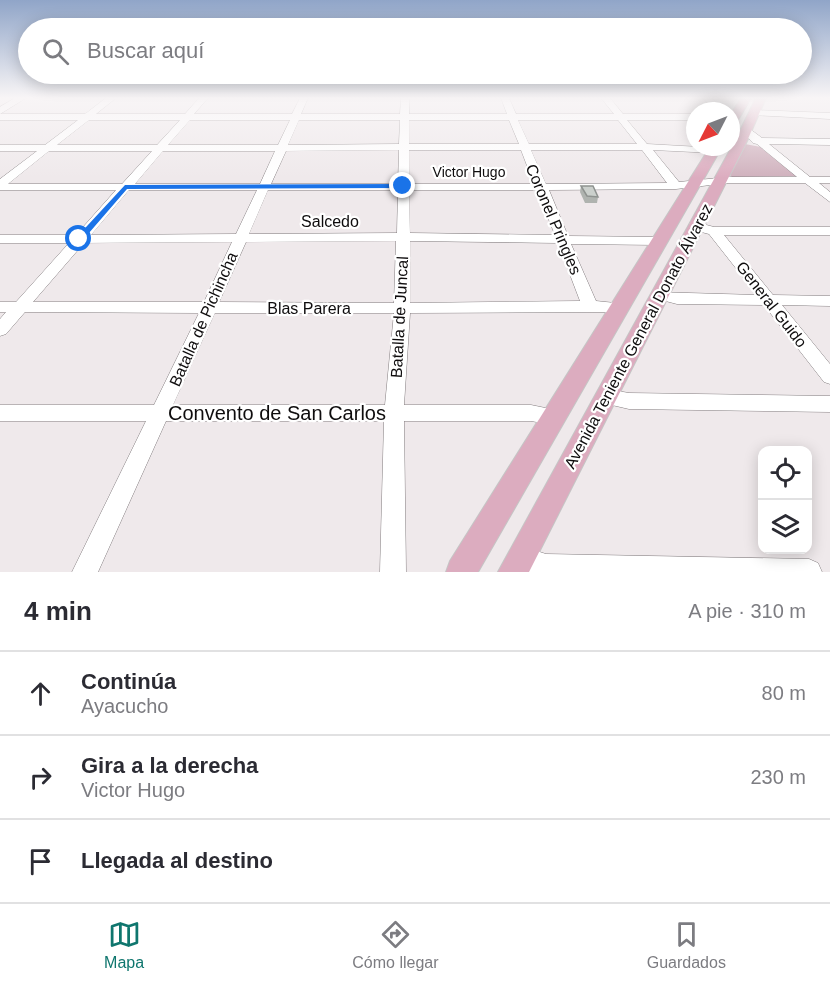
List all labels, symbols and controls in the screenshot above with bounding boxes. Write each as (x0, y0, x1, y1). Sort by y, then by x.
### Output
search box (18, 18, 812, 84)
icon: search (39, 35, 72, 68)
text: Buscar aquí (87, 38, 204, 63)
north arrow (686, 102, 740, 156)
street label: Coronel Pringles (523, 161, 584, 277)
street label: Victor Hugo (433, 164, 506, 180)
route end (389, 172, 415, 198)
street label: Avenida Teniente General Donato Álvarez (560, 200, 716, 472)
street label: Salcedo (301, 213, 359, 230)
route start (65, 225, 91, 251)
street label: Batalla de Pichincha (166, 249, 241, 389)
street label: Batalla de Juncal (388, 256, 411, 378)
street label: General Guido (733, 258, 810, 351)
street label: Blas Parera (267, 300, 351, 317)
street label: Convento de San Carlos (168, 402, 386, 424)
map controls (758, 446, 812, 554)
button: locate (758, 446, 812, 500)
button: layers (758, 500, 812, 554)
text: 4 min (24, 596, 92, 626)
text: A pie · 310 m (688, 600, 806, 622)
text: Continúa (81, 669, 176, 694)
icon: ahead (24, 677, 57, 710)
text: 80 m (762, 682, 806, 704)
text: Ayacucho (81, 695, 168, 717)
text: Gira a la derecha (81, 753, 258, 778)
icon: right (24, 761, 57, 794)
text: 230 m (750, 766, 806, 788)
text: Victor Hugo (81, 779, 185, 801)
icon: arrive (24, 845, 57, 878)
text: Llegada al destino (81, 848, 273, 873)
tab: Mapa (104, 918, 144, 972)
tab: Cómo llegar (352, 918, 439, 972)
tab: Guardados (647, 918, 726, 972)

